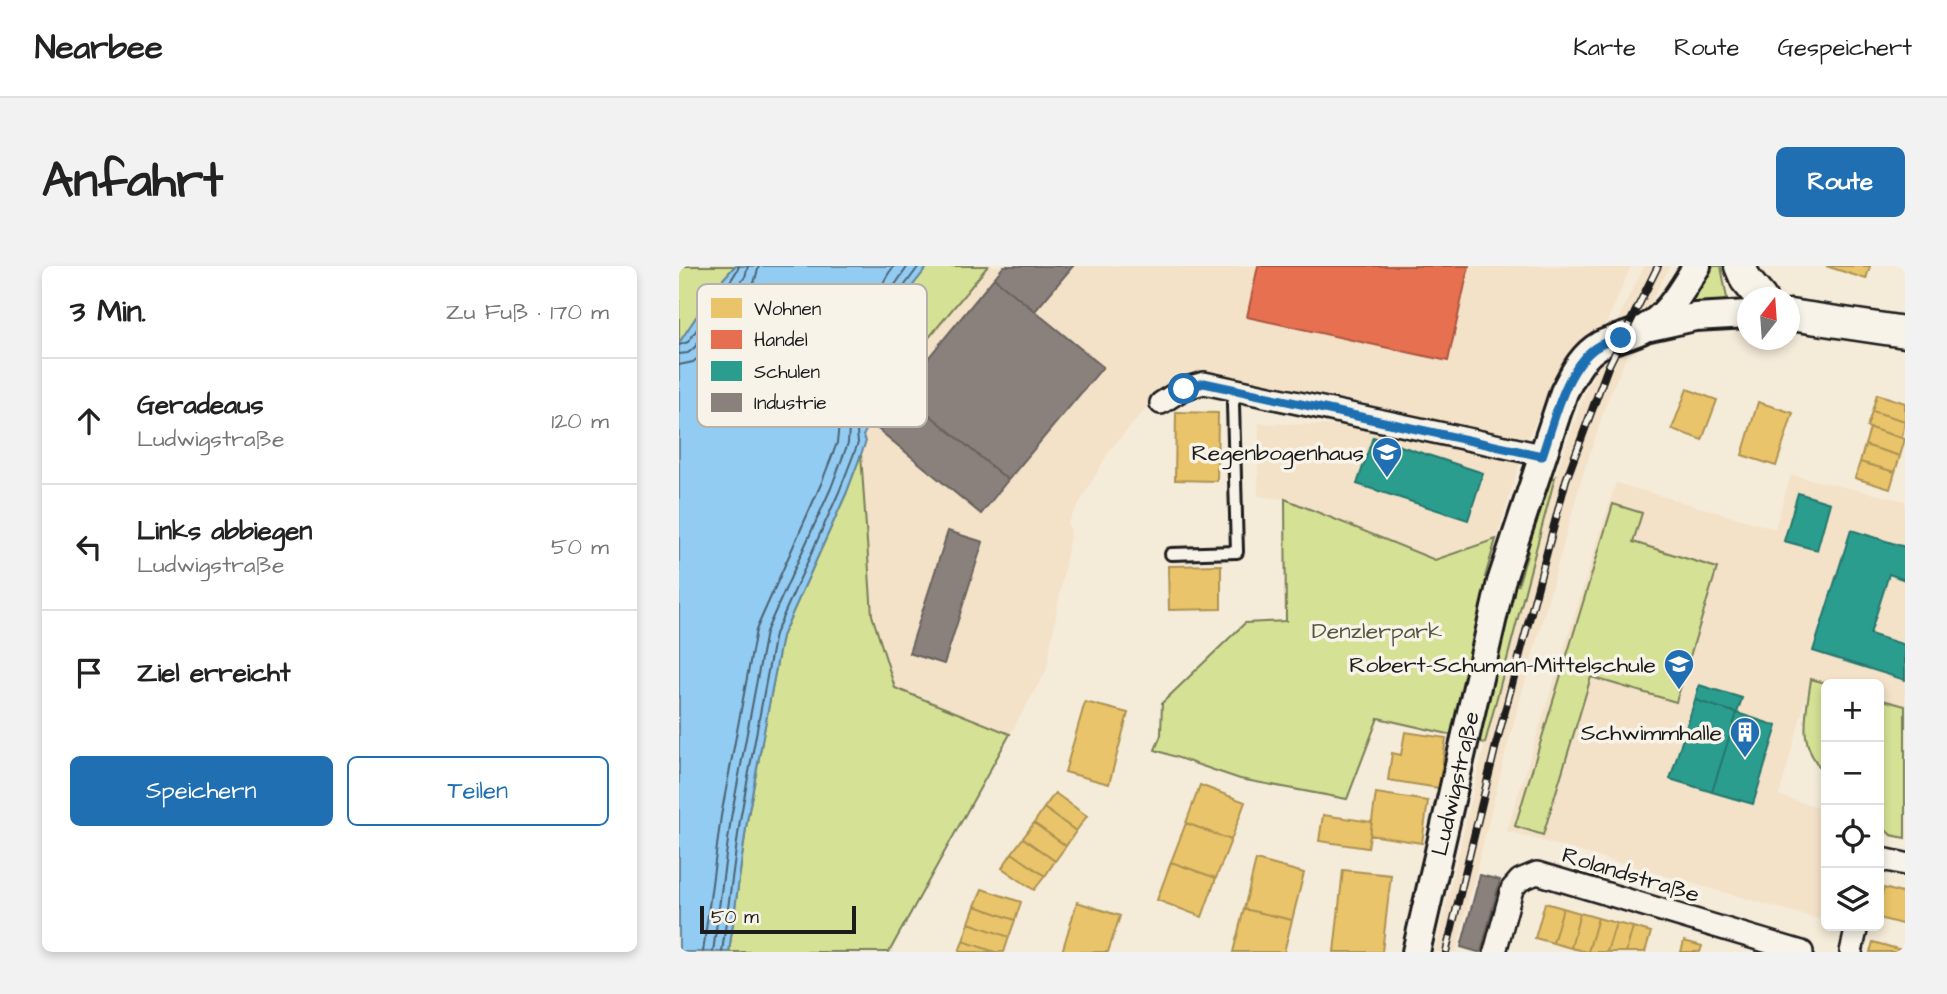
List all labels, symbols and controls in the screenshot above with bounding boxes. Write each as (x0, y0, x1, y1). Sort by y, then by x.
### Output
text: Nearbee (35, 25, 163, 71)
text: Karte (1573, 31, 1636, 65)
text: Route (1674, 31, 1739, 65)
text: Gespeichert (1777, 31, 1912, 65)
button: Route (1776, 147, 1905, 217)
text: Anfahrt (42, 148, 223, 216)
legend (697, 284, 927, 427)
north arrow (1737, 287, 1800, 350)
text: 3 Min. (70, 291, 146, 333)
text: Zu Fuß · 170 m (446, 296, 609, 328)
text: Wohnen (754, 296, 821, 323)
route end (1605, 322, 1636, 353)
text: Handel (754, 327, 808, 354)
text: Schulen (754, 359, 820, 386)
route start (1168, 373, 1199, 404)
text: Geradeaus (137, 387, 264, 423)
text: Industrie (754, 390, 827, 417)
icon: ahead (70, 402, 108, 440)
text: 120 m (551, 405, 609, 437)
text: Ludwigstraße (137, 423, 284, 455)
school or university icon: Regenbogenhaus (1370, 435, 1404, 479)
place label: Regenbogenhaus (1191, 437, 1364, 470)
text: Links abbiegen (137, 513, 312, 549)
icon: left (70, 528, 108, 566)
text: 50 m (551, 531, 609, 563)
text: Ludwigstraße (137, 549, 284, 581)
park label: Denzlerpark (1312, 615, 1442, 647)
school or university icon: Robert-Schuman-Mittelschule (1662, 647, 1696, 691)
place label: Robert-Schuman-Mittelschule (1349, 649, 1656, 681)
icon: arrive (70, 654, 108, 692)
text: Ziel erreicht (137, 655, 291, 691)
map controls (1821, 679, 1884, 931)
button: + (1821, 679, 1884, 742)
street label: Ludwigstraße (1424, 708, 1488, 859)
building icon: Schwimmhalle (1728, 715, 1762, 759)
place label: Schwimmhalle (1581, 717, 1722, 749)
button: − (1821, 742, 1884, 805)
button: Speichern (70, 756, 333, 826)
button: Teilen (347, 756, 609, 826)
button: locate (1821, 805, 1884, 868)
street label: Rolandstraße (1558, 839, 1703, 911)
button: layers (1821, 868, 1884, 931)
scale bar (700, 903, 856, 935)
text: 50 m (711, 904, 759, 931)

